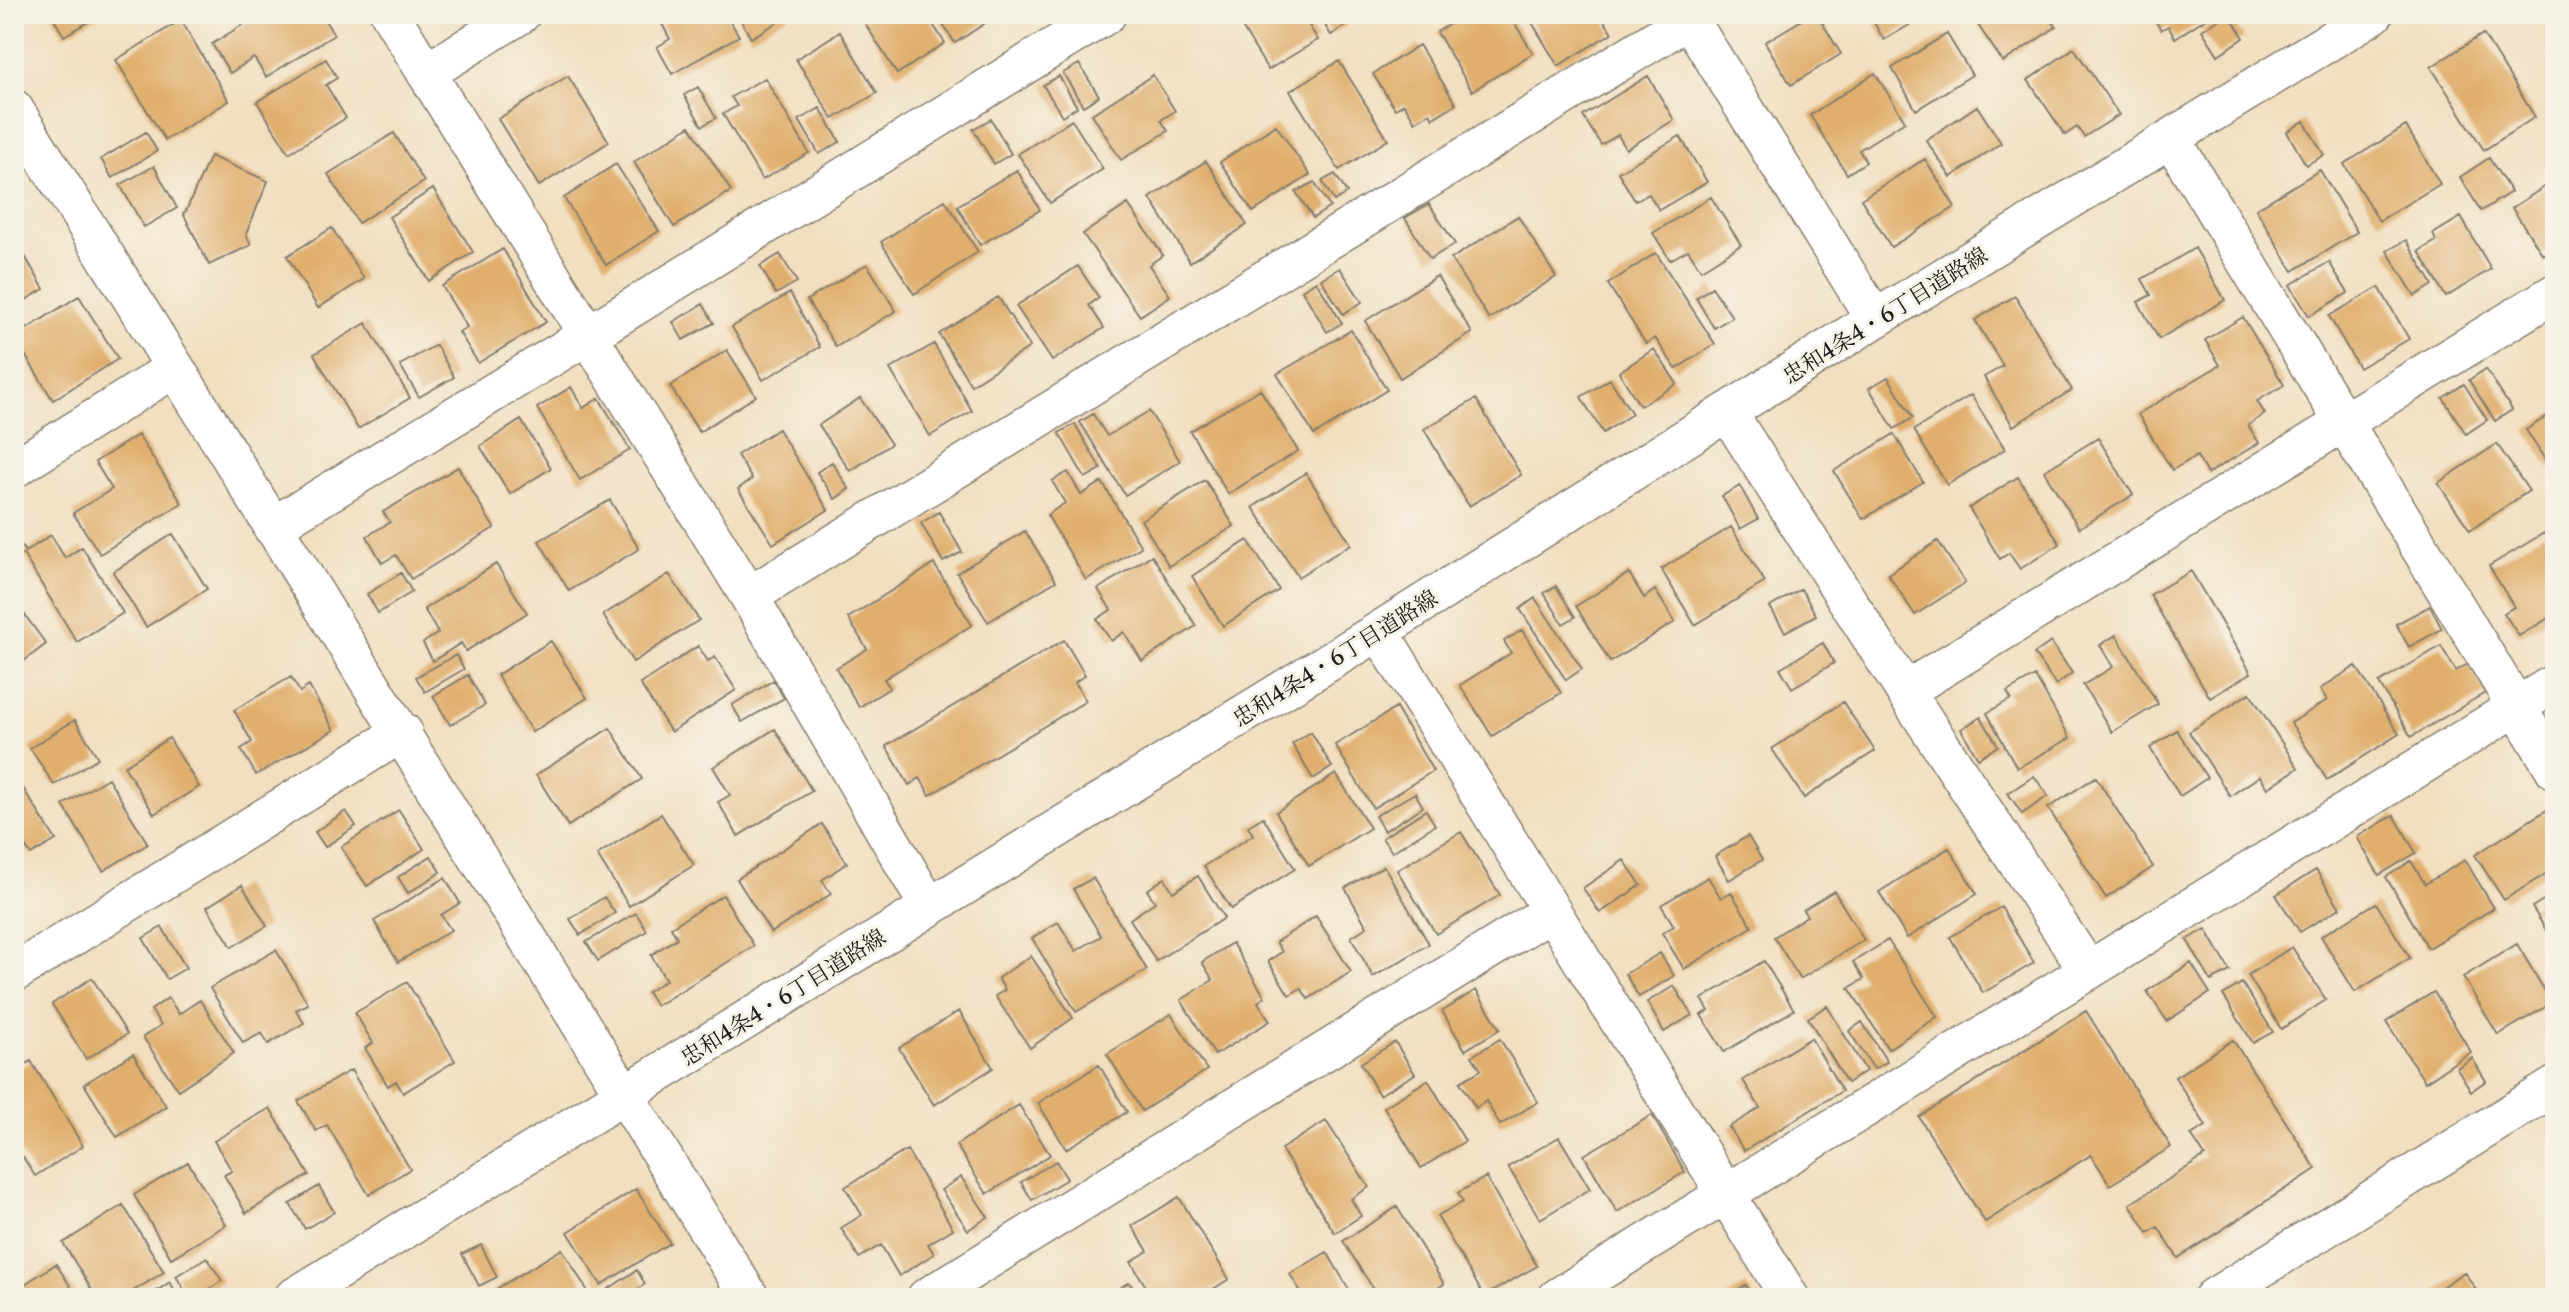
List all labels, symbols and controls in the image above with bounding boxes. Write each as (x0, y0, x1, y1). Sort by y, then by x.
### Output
street label: 忠和4条4・6丁目道路線 (1778, 241, 1993, 389)
street label: 忠和4条4・6丁目道路線 (1228, 584, 1443, 732)
street label: 忠和4条4・6丁目道路線 (676, 923, 891, 1071)

